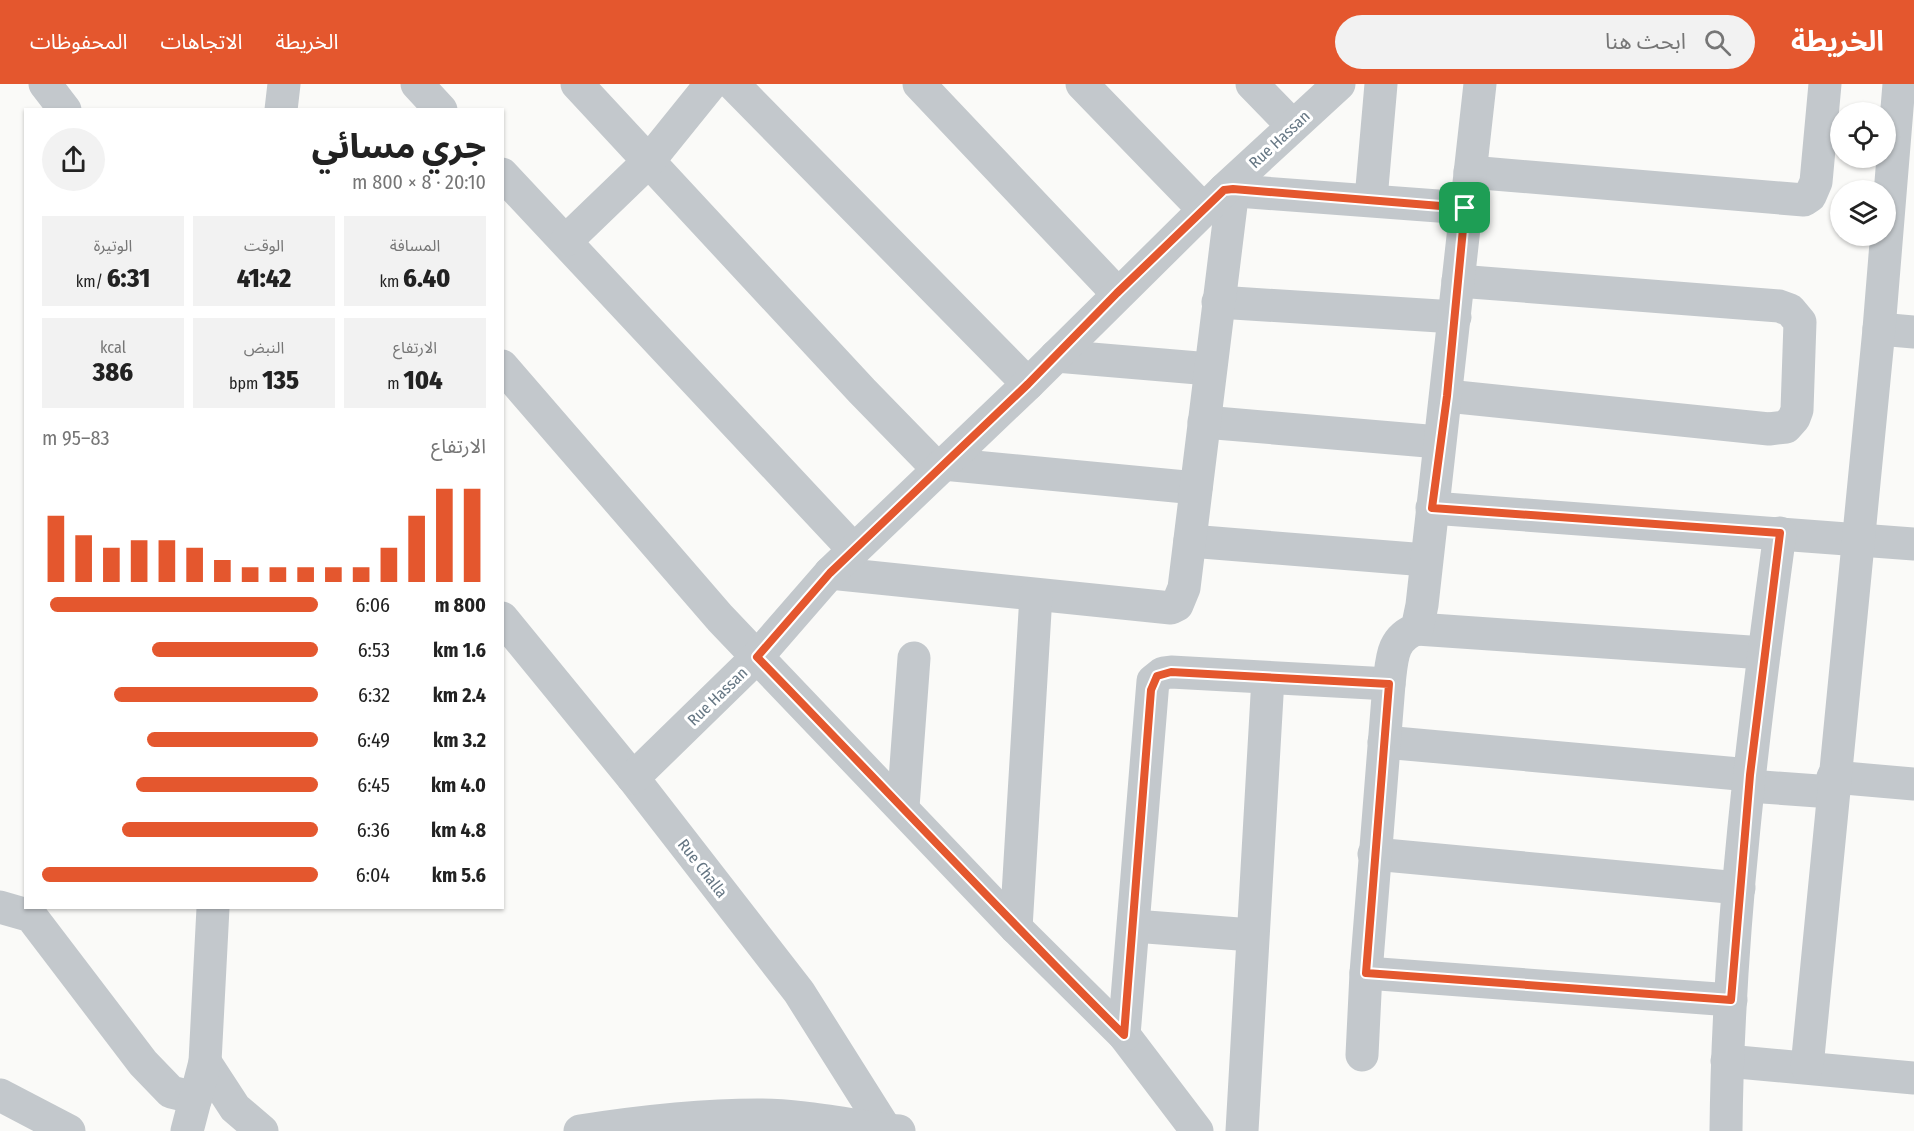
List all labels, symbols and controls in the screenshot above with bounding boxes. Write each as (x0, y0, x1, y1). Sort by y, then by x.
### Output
search box (1335, 15, 1755, 69)
text: الخريطة (1791, 25, 1884, 58)
icon: search (1701, 26, 1734, 59)
text: ابحث هنا (1605, 28, 1686, 55)
text: المحفوظات (30, 29, 127, 55)
text: الاتجاهات (160, 29, 242, 55)
text: الخريطة (275, 29, 338, 55)
map controls (1830, 102, 1896, 246)
button: locate (1830, 102, 1896, 168)
street label: Rue Hassan (1245, 107, 1314, 172)
text: جري مسائي (312, 127, 486, 167)
button: share (42, 128, 105, 191)
text: 20:10 · 8 × 800 m (352, 170, 486, 194)
button: layers (1830, 180, 1896, 246)
pin (1439, 182, 1490, 233)
icon: arrive (1448, 191, 1481, 224)
text: الوتيرة (94, 236, 132, 255)
text: الوقت (244, 236, 284, 255)
text: المسافة (390, 236, 440, 255)
text: 6:31 (107, 263, 150, 294)
text: 41:42 (237, 263, 291, 294)
text: 6.40 (403, 263, 450, 294)
text: /km (76, 272, 107, 291)
text: km (380, 272, 403, 291)
text: kcal (100, 338, 126, 357)
text: النبض (244, 338, 284, 357)
text: الارتفاع (393, 338, 437, 357)
text: 386 (93, 357, 133, 388)
text: 135 (262, 365, 299, 396)
text: 104 (403, 365, 443, 396)
text: bpm (229, 374, 262, 393)
text: m (387, 374, 403, 393)
text: 83–95 m (42, 426, 110, 450)
text: الارتفاع (431, 434, 486, 458)
text: 6:06 (356, 593, 390, 617)
text: 800 m (434, 593, 486, 617)
text: 6:53 (358, 638, 390, 662)
text: 1.6 km (433, 638, 486, 662)
street label: Rue Hassan (683, 663, 751, 730)
text: 6:32 (358, 683, 390, 707)
text: 2.4 km (433, 683, 486, 707)
text: 6:49 (357, 728, 390, 752)
text: 3.2 km (433, 728, 486, 752)
text: 6:45 (357, 773, 390, 797)
text: 4.0 km (431, 773, 486, 797)
text: 6:36 (357, 818, 390, 842)
text: 4.8 km (431, 818, 486, 842)
street label: Rue Challa (674, 835, 731, 901)
text: 6:04 (356, 863, 390, 887)
text: 5.6 km (432, 863, 486, 887)

